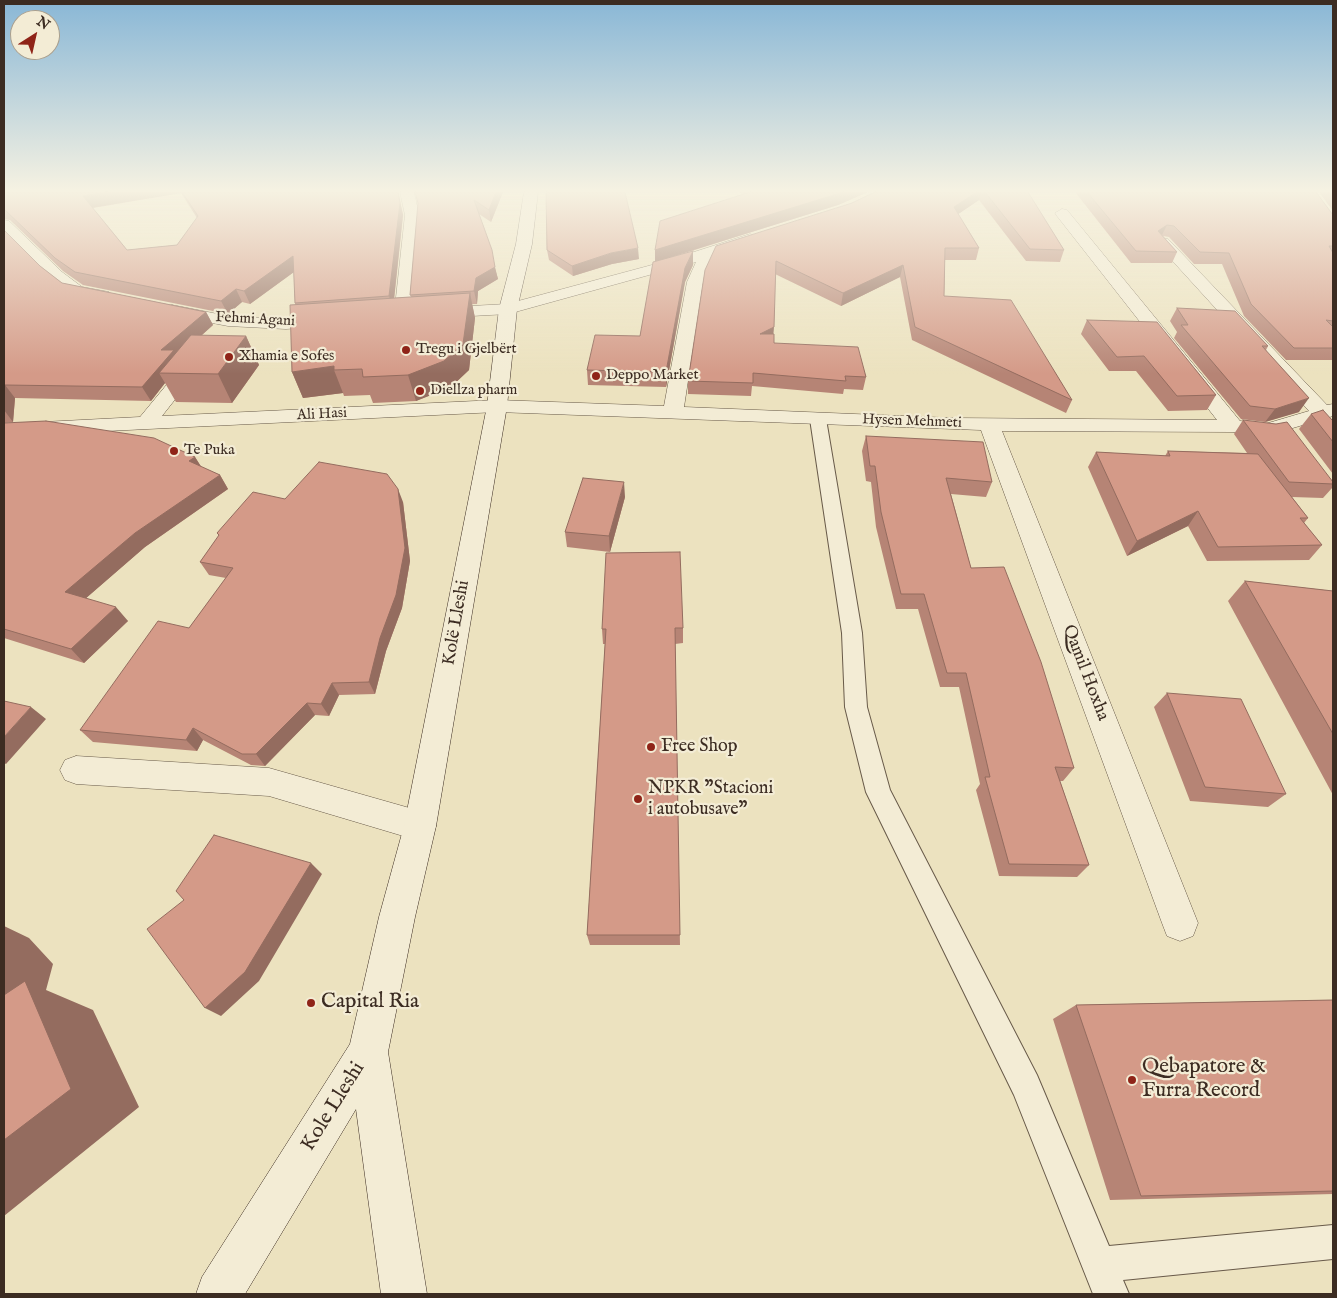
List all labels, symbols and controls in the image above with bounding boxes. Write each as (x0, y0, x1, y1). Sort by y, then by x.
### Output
north arrow (10, 10, 60, 60)
text: N (33, 13, 53, 34)
street label: Fehmi Agani (215, 309, 295, 331)
place label: Tregu i Gjelbërt (416, 341, 517, 359)
marker: Tregu i Gjelbërt (400, 344, 412, 356)
place label: Xhamia e Sofes (239, 348, 334, 366)
marker: Xhamia e Sofes (223, 351, 235, 363)
place label: Deppo Market (606, 367, 699, 385)
marker: Deppo Market (590, 370, 602, 382)
place label: Diellza pharm (430, 382, 517, 400)
marker: Diellza pharm (414, 385, 426, 397)
street label: Ali Hasi (296, 405, 348, 425)
street label: Hysen Mehmeti (862, 411, 962, 433)
place label: Te Puka (184, 442, 235, 460)
marker: Te Puka (168, 445, 180, 457)
street label: Kolë Lleshi (439, 579, 475, 667)
street label: Qamil Hoxha (1057, 622, 1113, 724)
place label: Free Shop (661, 736, 737, 758)
marker: Free Shop (645, 741, 657, 753)
place label: NPKR "Stacioni i autobusave" (648, 778, 773, 821)
marker: NPKR "Stacioni i autobusave" (632, 793, 644, 805)
place label: Capital Ria (321, 990, 419, 1016)
marker: Capital Ria (305, 997, 317, 1009)
place label: Qebapatore & Furra Record (1142, 1055, 1266, 1105)
street label: Kole Lleshi (297, 1058, 371, 1156)
marker: Qebapatore & Furra Record (1126, 1074, 1138, 1086)

